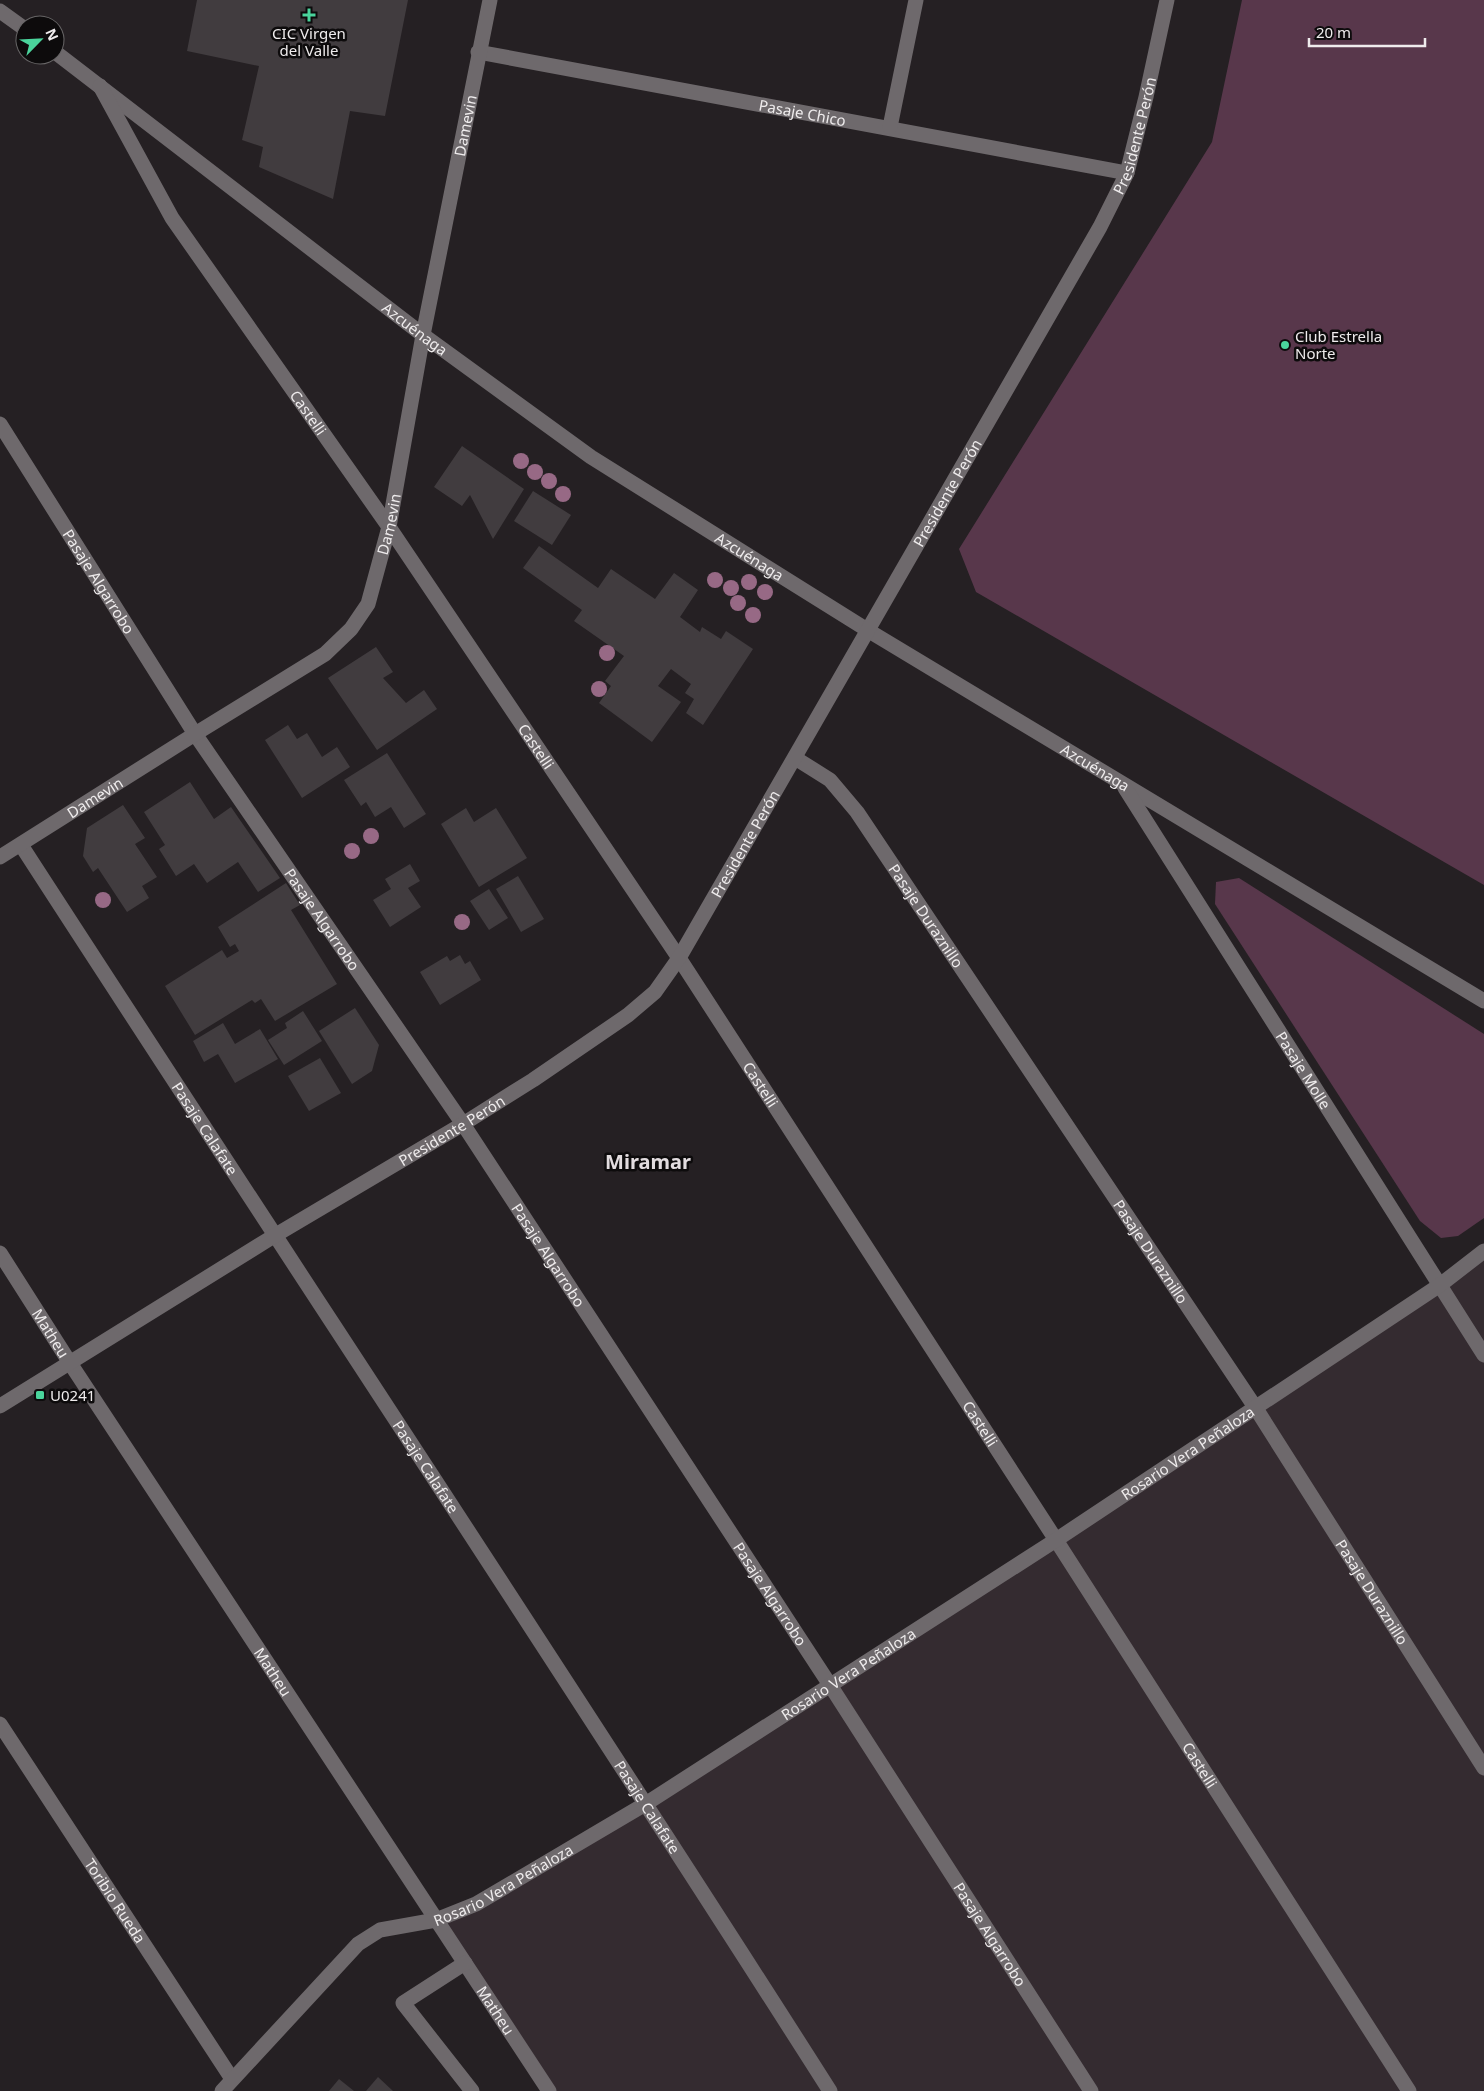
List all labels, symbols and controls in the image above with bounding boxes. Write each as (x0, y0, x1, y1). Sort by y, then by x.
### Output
marker: CIC Virgen del Valle (302, 8, 316, 22)
north arrow (15, 15, 65, 65)
scale bar (1309, 15, 1425, 47)
text: 20 m (1316, 22, 1351, 42)
place label: CIC Virgen del Valle (272, 23, 346, 60)
text: N (41, 25, 63, 44)
street label: Presidente Perón (1108, 75, 1160, 198)
street label: Damevin (449, 93, 481, 158)
street label: Pasaje Chico (757, 95, 848, 130)
street label: Azcuénaga (378, 297, 452, 360)
place label: Club Estrella Norte (1295, 326, 1382, 363)
marker: Club Estrella Norte (1279, 339, 1291, 351)
street label: Castelli (286, 386, 331, 439)
street label: Presidente Perón (908, 435, 986, 550)
street label: Damevin (372, 492, 405, 557)
street label: Pasaje Algarrobo (59, 525, 139, 638)
street label: Azcuénaga (712, 527, 788, 585)
street label: Castelli (514, 720, 559, 773)
street label: Azcuénaga (1057, 739, 1134, 796)
street label: Damevin (63, 772, 126, 822)
street label: Presidente Perón (706, 786, 784, 901)
street label: Pasaje Duraznillo (884, 860, 968, 972)
street label: Pasaje Algarrobo (280, 864, 365, 974)
street label: Pasaje Molle (1272, 1028, 1336, 1113)
street label: Castelli (739, 1058, 783, 1111)
street label: Pasaje Calafate (168, 1078, 243, 1179)
street label: Presidente Perón (394, 1090, 508, 1170)
district label: Miramar (605, 1148, 691, 1175)
street label: Pasaje Duraznillo (1109, 1196, 1193, 1307)
street label: Pasaje Algarrobo (507, 1199, 590, 1311)
street label: Matheu (28, 1305, 74, 1361)
place label: U0241 (50, 1385, 95, 1405)
marker: U0241 (34, 1389, 46, 1401)
street label: Castelli (958, 1397, 1003, 1450)
street label: Rosario Vera Peñaloza (1117, 1401, 1258, 1504)
street label: Pasaje Calafate (389, 1416, 464, 1517)
street label: Pasaje Duraznillo (1331, 1535, 1413, 1648)
street label: Pasaje Algarrobo (729, 1538, 812, 1650)
street label: Rosario Vera Peñaloza (777, 1623, 919, 1724)
street label: Matheu (250, 1644, 296, 1700)
street label: Castelli (1178, 1738, 1222, 1792)
street label: Pasaje Calafate (610, 1757, 685, 1857)
street label: Rosario Vera Peñaloza (430, 1839, 576, 1930)
street label: Toribio Rueda (80, 1854, 150, 1947)
street label: Pasaje Algarrobo (949, 1878, 1031, 1990)
street label: Matheu (472, 1982, 519, 2038)

